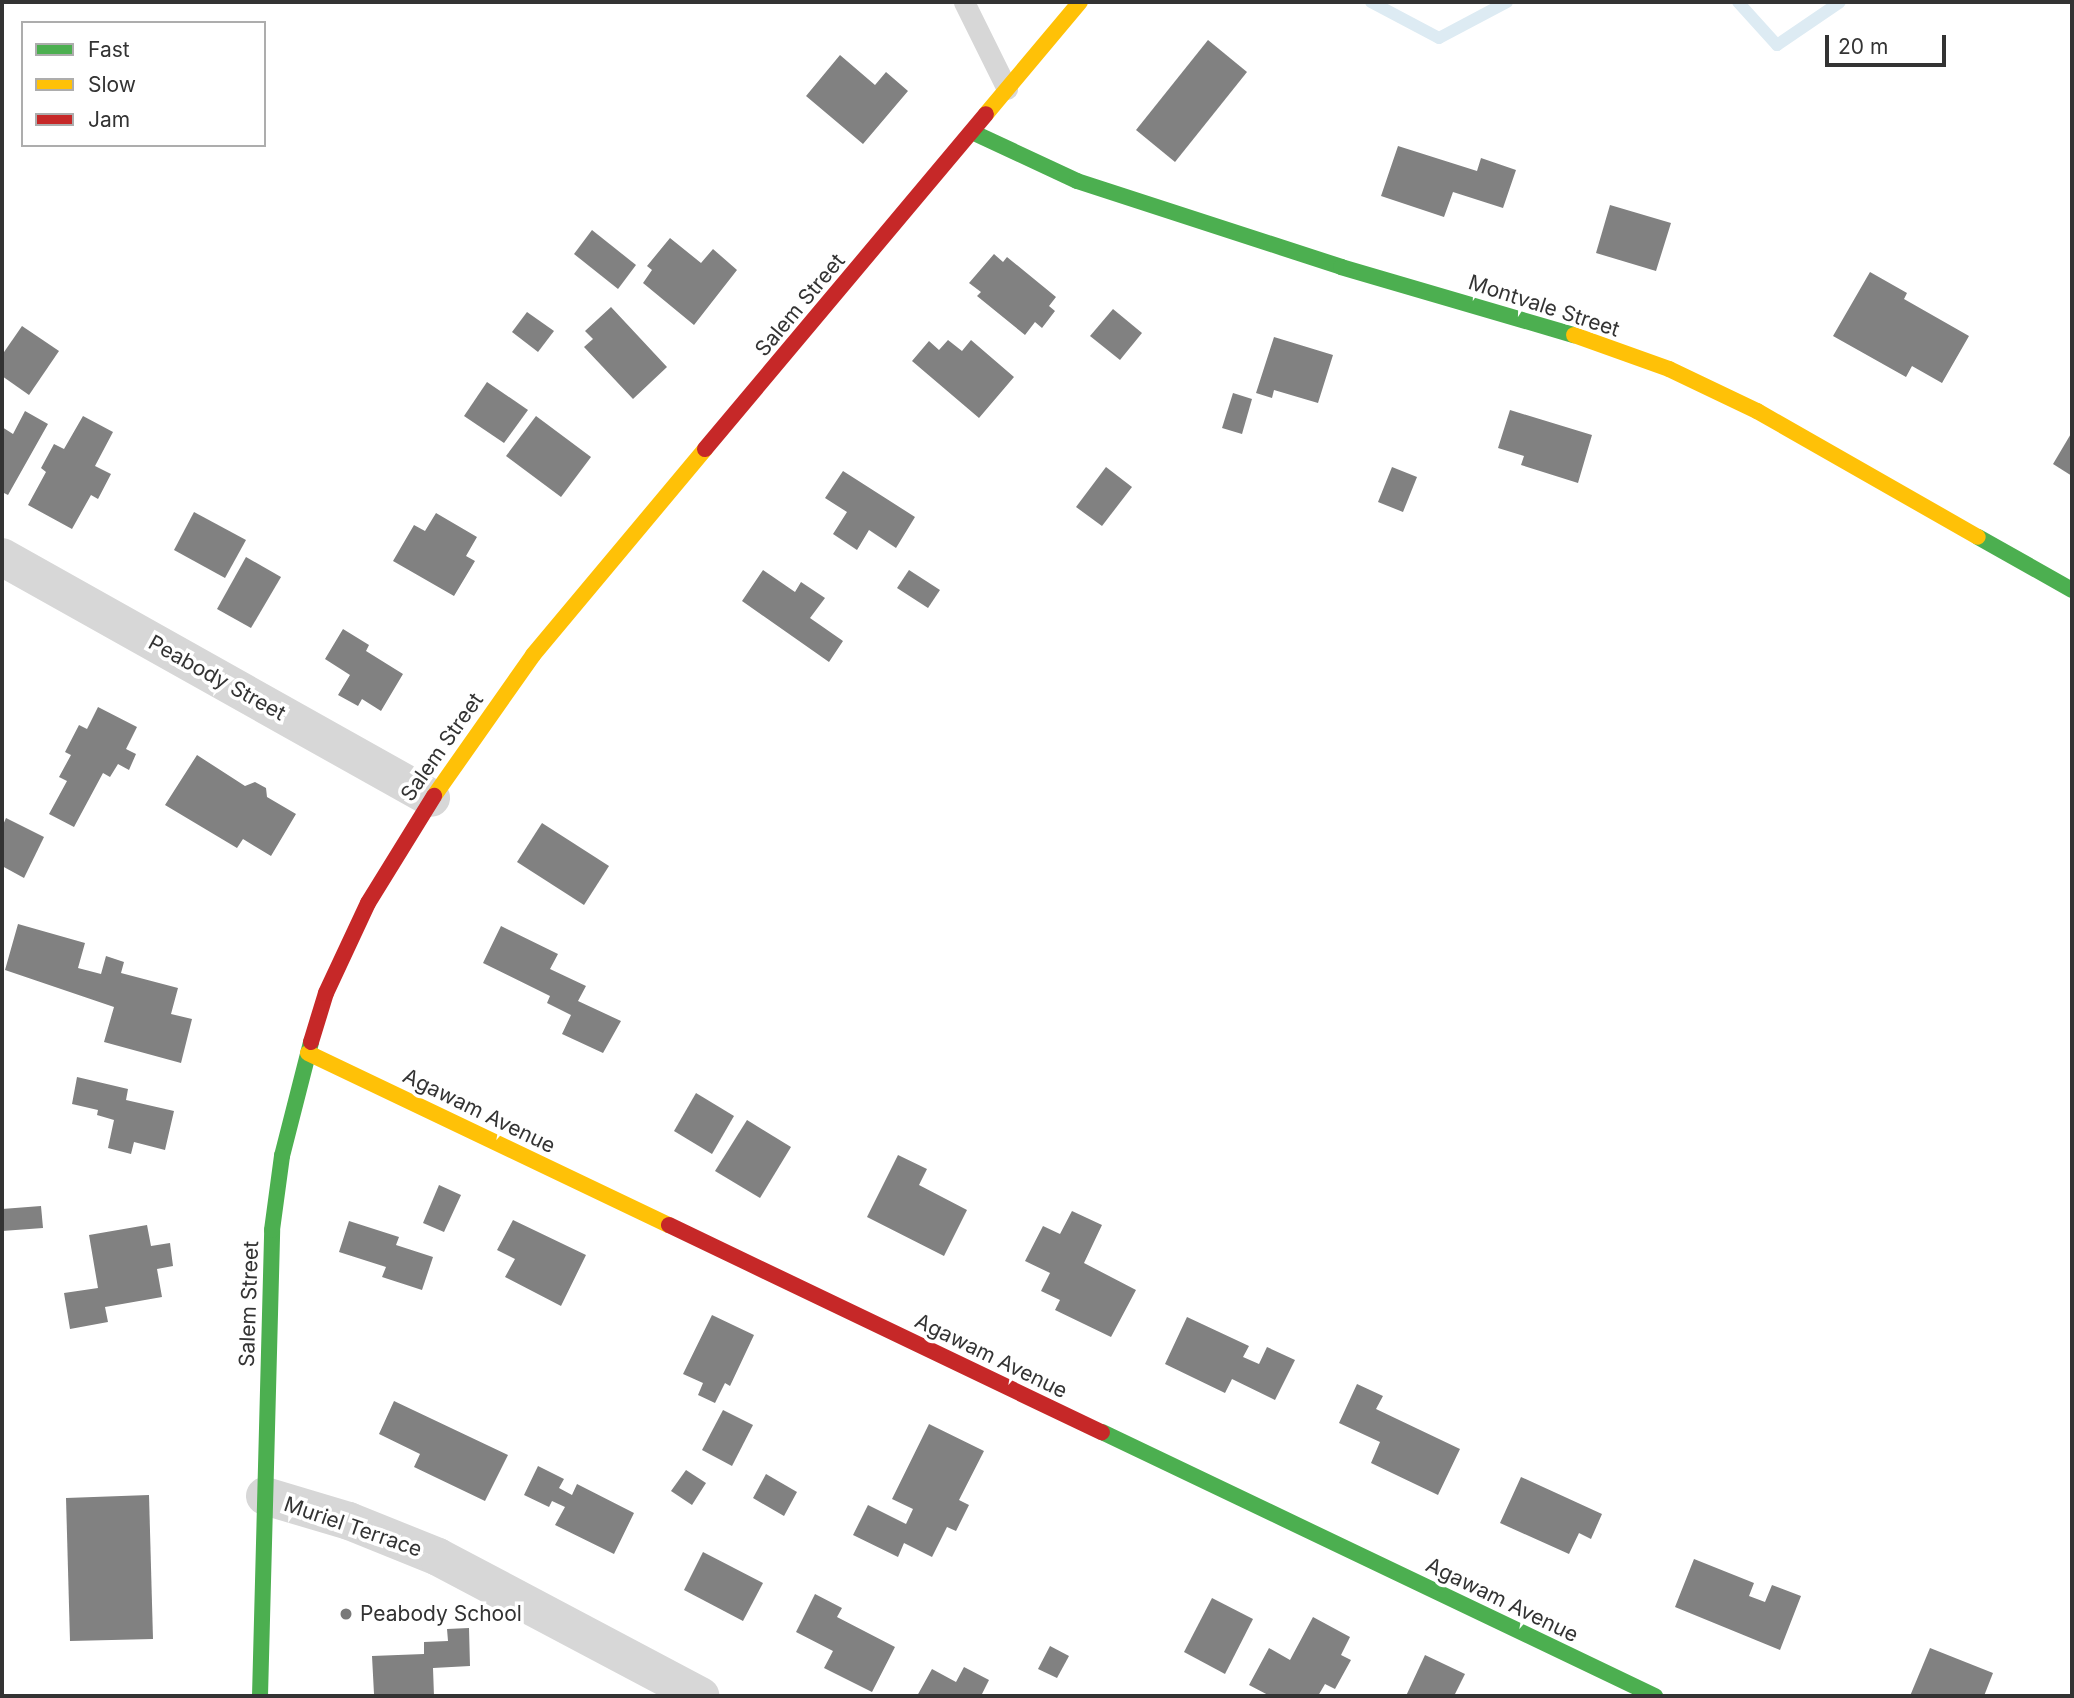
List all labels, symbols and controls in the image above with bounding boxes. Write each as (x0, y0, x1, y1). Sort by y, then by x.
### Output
legend (21, 21, 266, 147)
scale bar (1829, 21, 1950, 65)
text: 20 m (1838, 34, 1888, 59)
text: Fast (88, 37, 130, 62)
text: Slow (88, 72, 136, 97)
text: Jam (88, 107, 130, 132)
street label: Salem Street (750, 249, 850, 361)
street label: Montvale Street (1465, 270, 1623, 342)
street label: Peabody Street (144, 630, 290, 726)
street label: Salem Street (395, 688, 489, 806)
street label: Agawam Avenue (399, 1063, 559, 1159)
street label: Salem Street (234, 1241, 264, 1367)
street label: Agawam Avenue (911, 1308, 1071, 1404)
street label: Muriel Terrace (281, 1492, 425, 1562)
street label: Agawam Avenue (1422, 1552, 1582, 1648)
place label: Peabody School (360, 1601, 522, 1627)
marker: Peabody School (338, 1606, 354, 1622)

